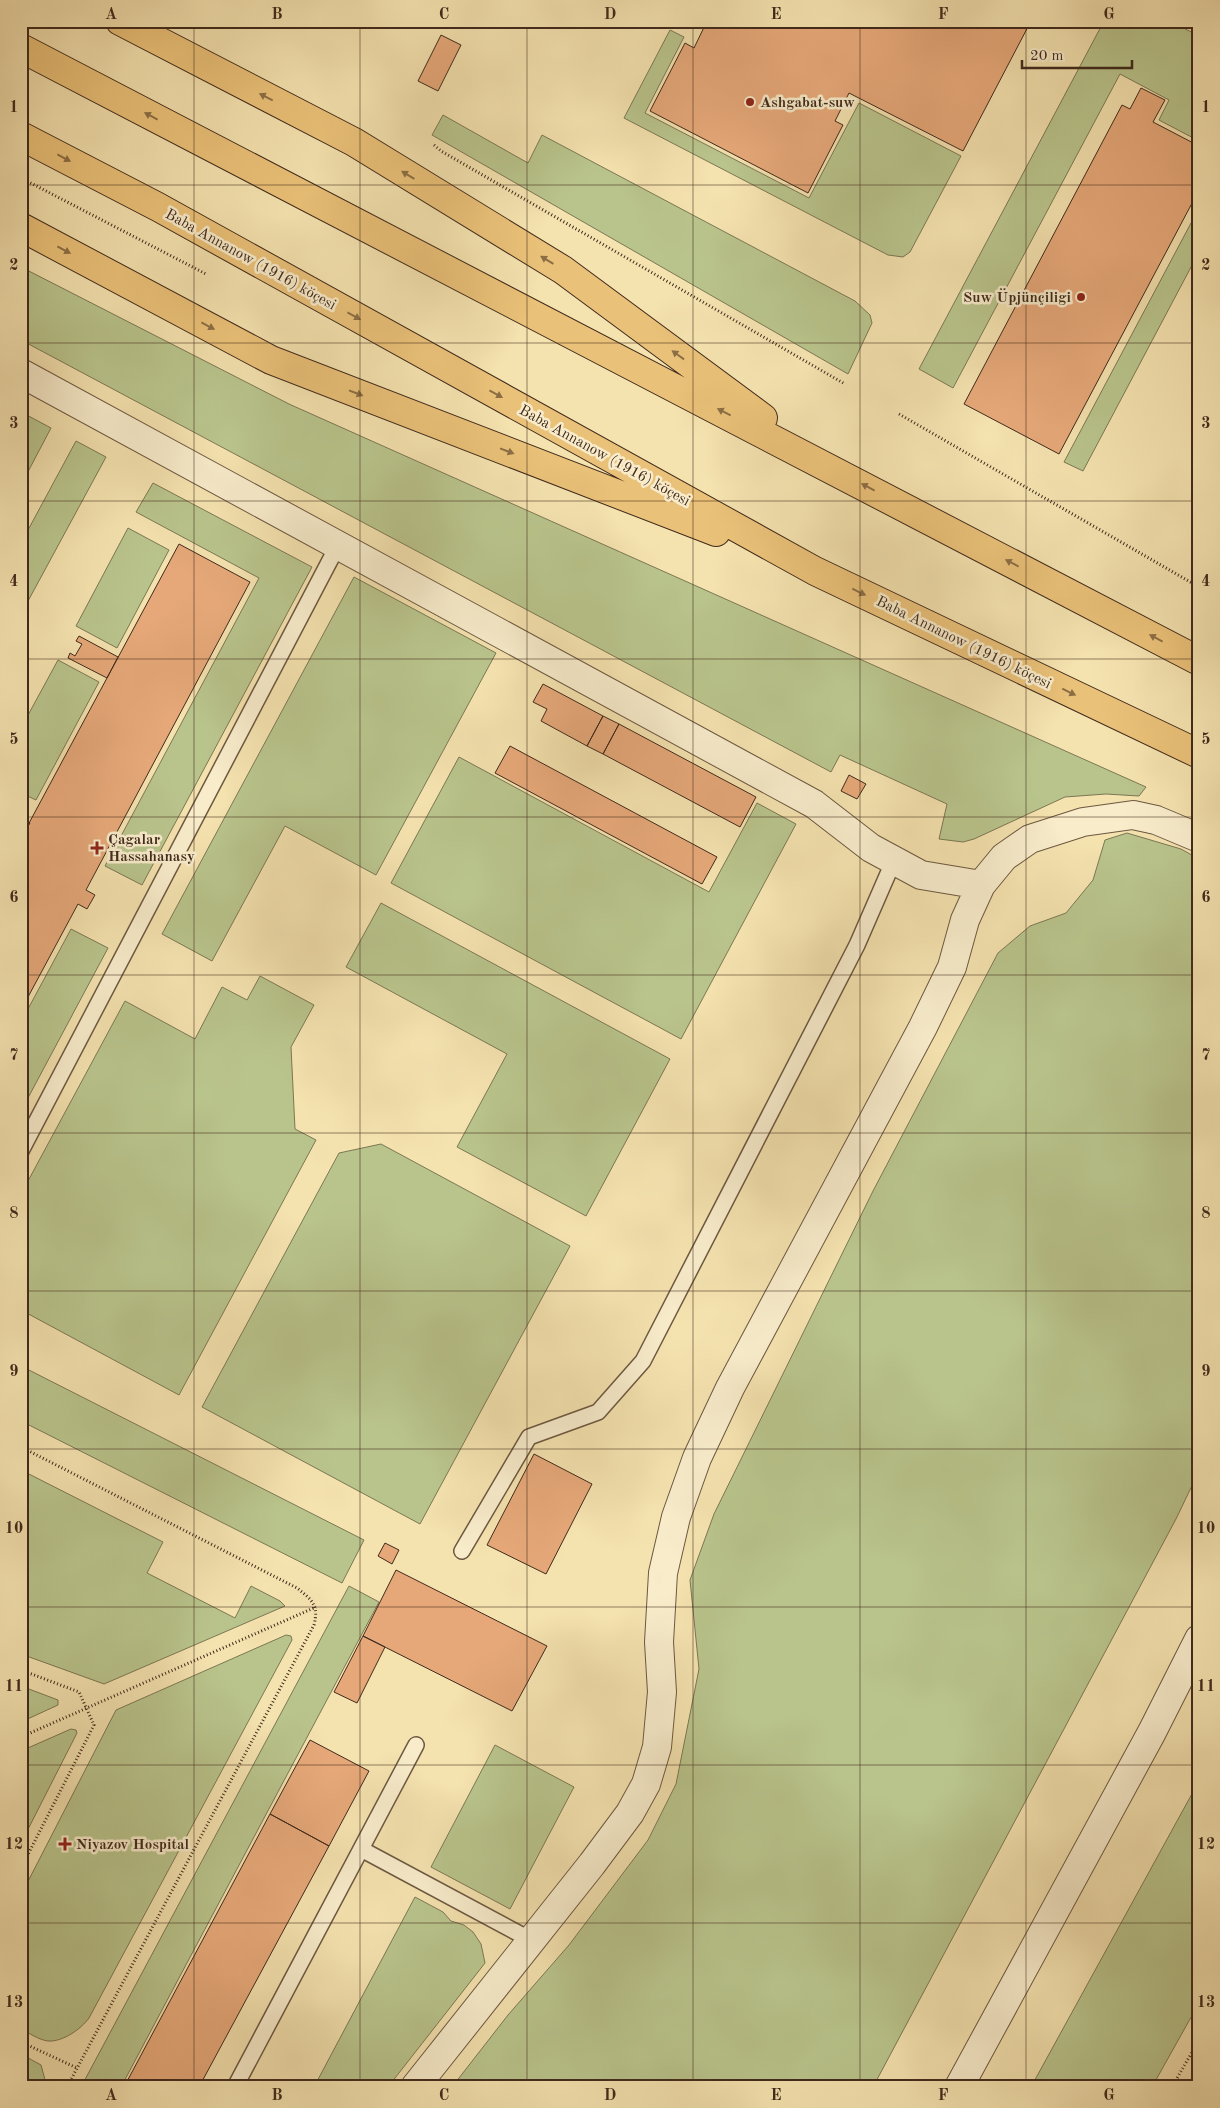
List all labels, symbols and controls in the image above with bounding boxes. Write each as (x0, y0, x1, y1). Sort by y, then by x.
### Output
text: A (105, 7, 117, 23)
text: B (271, 7, 283, 23)
text: C (439, 7, 449, 23)
text: D (604, 7, 616, 23)
text: E (770, 7, 782, 23)
text: F (938, 7, 949, 23)
text: G (1103, 7, 1115, 23)
scale bar (1022, 38, 1132, 70)
text: 20 m (1030, 49, 1064, 64)
one-way arrow (259, 93, 273, 101)
marker: Ashgabat-suw (744, 96, 756, 108)
place label: Ashgabat-suw (760, 96, 855, 111)
text: 1 (9, 100, 19, 116)
text: 1 (1201, 100, 1211, 116)
one-way arrow (144, 112, 158, 120)
one-way arrow (57, 154, 72, 162)
one-way arrow (402, 171, 415, 180)
street label: Baba Annanow (1916) köçesi (162, 207, 338, 314)
one-way arrow (57, 246, 72, 254)
one-way arrow (540, 255, 553, 265)
text: 2 (9, 258, 19, 274)
text: 2 (1201, 258, 1211, 274)
place label: Suw Üpjünçiligi (963, 288, 1071, 306)
marker: Suw Üpjünçiligi (1075, 291, 1087, 303)
one-way arrow (347, 312, 361, 320)
one-way arrow (201, 322, 215, 330)
one-way arrow (672, 350, 685, 361)
one-way arrow (349, 389, 363, 397)
one-way arrow (490, 390, 503, 399)
street label: Baba Annanow (1916) köçesi (516, 403, 692, 510)
one-way arrow (716, 408, 731, 416)
text: 3 (9, 416, 19, 432)
text: 3 (1201, 416, 1211, 432)
one-way arrow (500, 448, 514, 456)
one-way arrow (861, 483, 875, 491)
one-way arrow (1004, 559, 1019, 567)
text: 4 (9, 574, 19, 590)
text: 4 (1201, 574, 1211, 590)
one-way arrow (852, 588, 866, 596)
street label: Baba Annanow (1916) köçesi (873, 594, 1053, 692)
one-way arrow (1149, 634, 1162, 643)
one-way arrow (1062, 688, 1076, 696)
text: 5 (9, 732, 19, 748)
text: 5 (1201, 732, 1211, 748)
place label: Çagalar Hassahanasy (108, 833, 195, 865)
marker: Çagalar Hassahanasy (90, 841, 104, 855)
text: 6 (9, 890, 19, 906)
text: 6 (1201, 890, 1211, 906)
text: 7 (9, 1048, 19, 1064)
text: 7 (1201, 1048, 1211, 1064)
text: 8 (9, 1206, 19, 1222)
text: 8 (1201, 1206, 1211, 1222)
text: 9 (9, 1364, 19, 1380)
text: 9 (1201, 1364, 1211, 1380)
text: 10 (5, 1521, 23, 1537)
text: 10 (1197, 1521, 1215, 1537)
text: 11 (5, 1679, 23, 1695)
text: 11 (1197, 1679, 1215, 1695)
text: 12 (5, 1837, 23, 1853)
marker: Niyazov Hospital (58, 1837, 72, 1851)
text: 12 (1197, 1837, 1215, 1853)
place label: Niyazov Hospital (76, 1838, 190, 1853)
text: 13 (5, 1995, 23, 2011)
text: 13 (1197, 1995, 1215, 2011)
text: A (105, 2088, 117, 2104)
text: B (271, 2088, 283, 2104)
text: C (439, 2088, 449, 2104)
text: D (604, 2088, 616, 2104)
text: E (770, 2088, 782, 2104)
text: F (938, 2088, 949, 2104)
text: G (1103, 2088, 1115, 2104)

